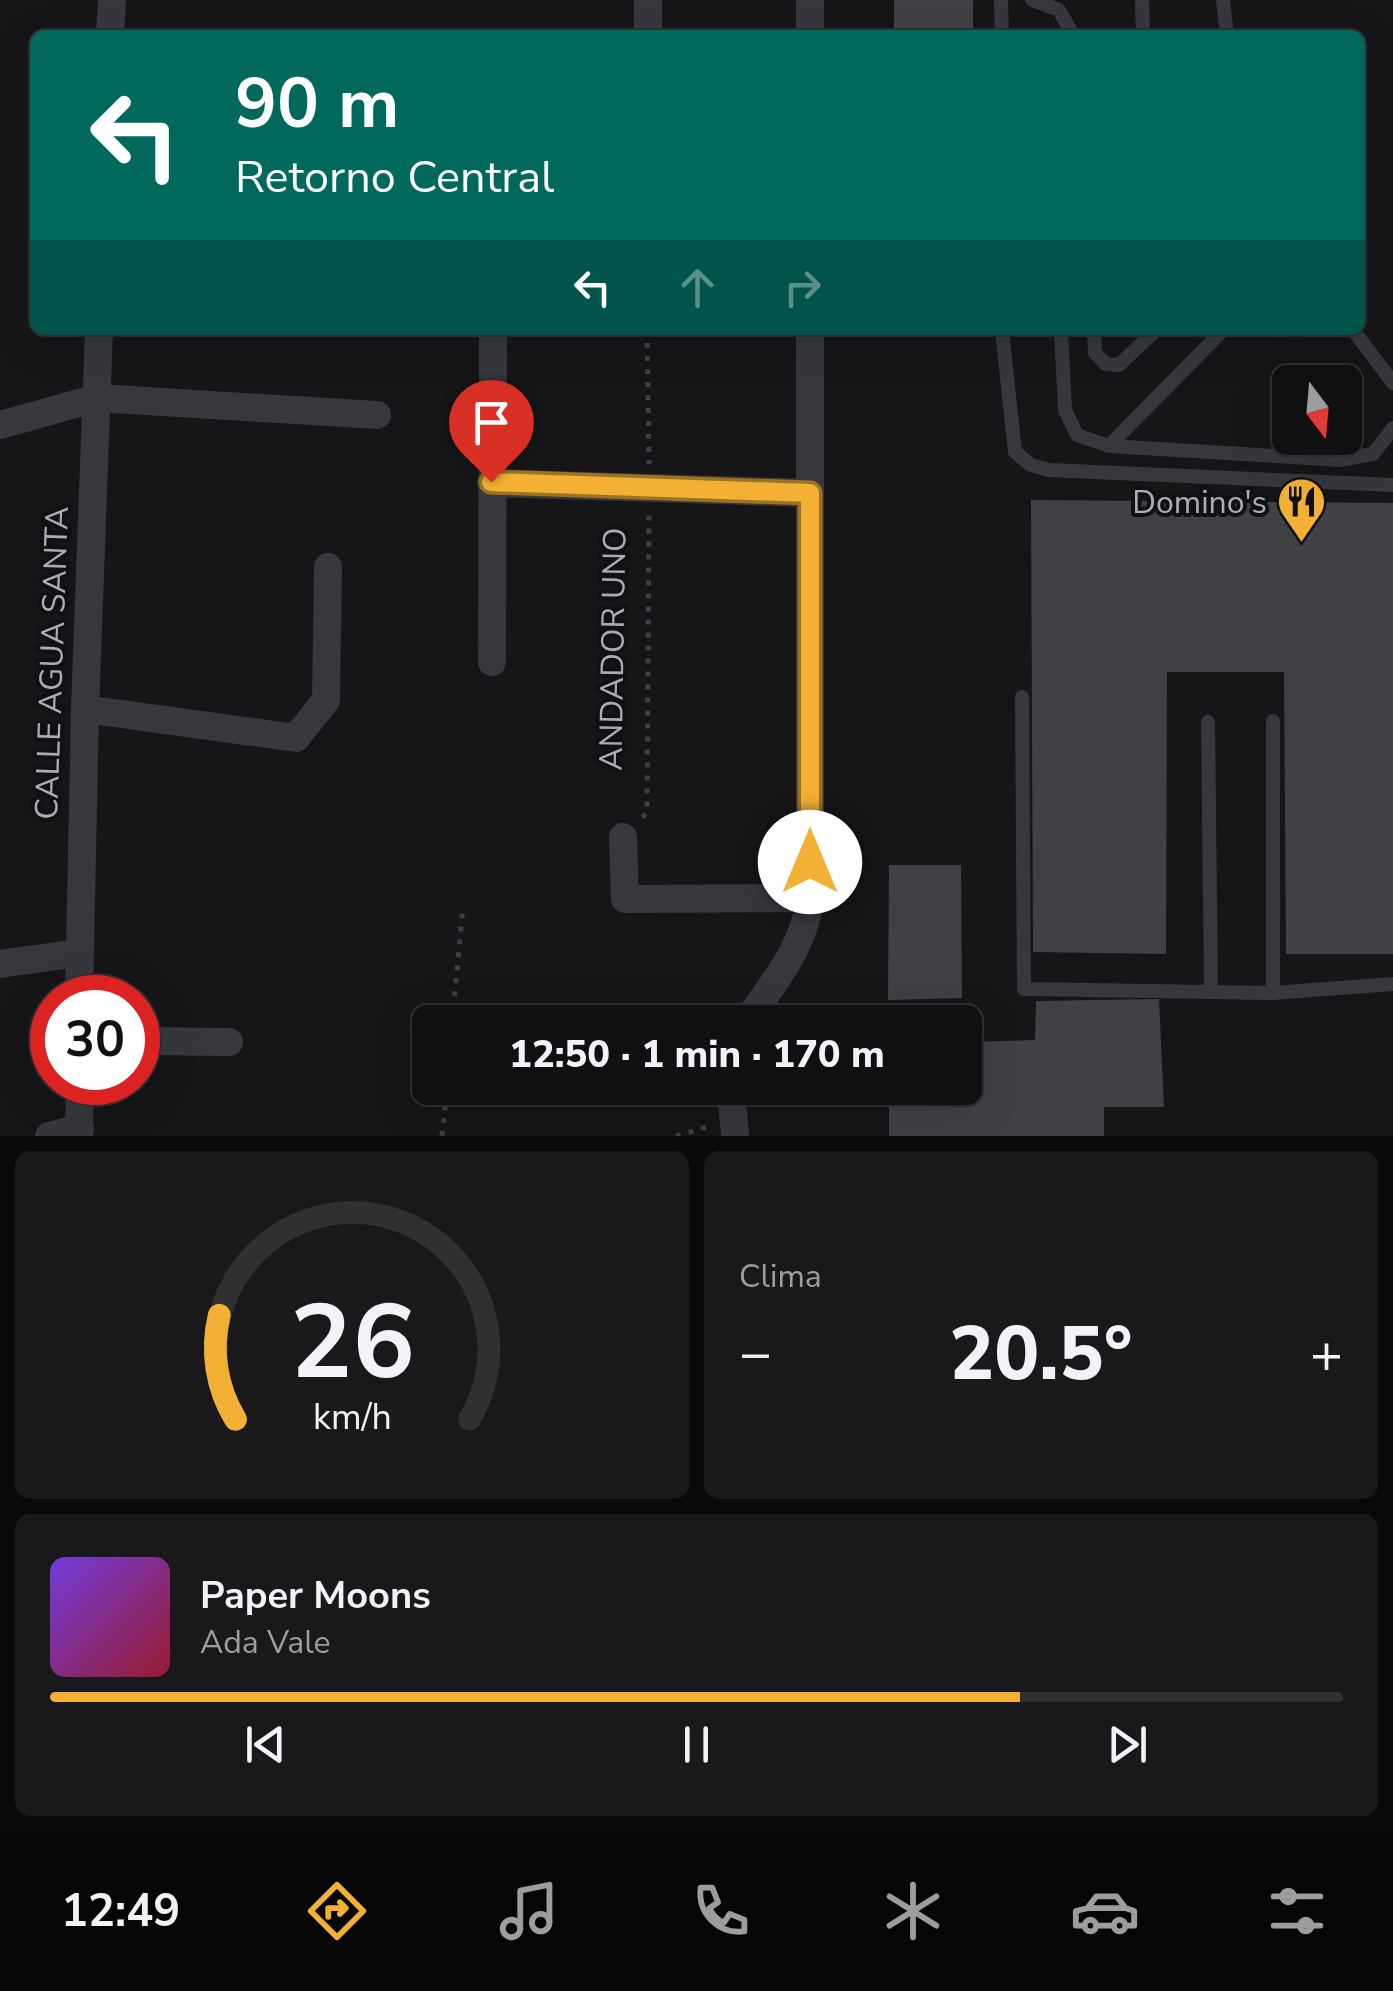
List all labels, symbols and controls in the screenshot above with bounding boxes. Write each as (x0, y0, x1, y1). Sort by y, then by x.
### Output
text: 90 m (235, 56, 399, 152)
icon: left (70, 70, 200, 200)
text: Retorno Central (235, 147, 554, 208)
icon: left (565, 260, 620, 315)
icon: ahead (670, 260, 725, 315)
icon: right (775, 260, 830, 315)
north arrow (1272, 365, 1362, 455)
map controls (1272, 365, 1362, 455)
pin (449, 380, 534, 483)
icon: arrive (464, 395, 519, 450)
restaurant icon: Domino's (1276, 476, 1328, 544)
place label: Domino's (1132, 481, 1267, 524)
street label: CALLE AGUA SANTA (25, 506, 79, 820)
street label: ANDADOR UNO (589, 527, 637, 771)
position arrow (758, 810, 862, 914)
speed limit sign: 30 (30, 975, 160, 1105)
text: 12:50 · 1 min · 170 m (509, 1029, 885, 1080)
text: Clima (739, 1255, 822, 1298)
text: 26 (290, 1272, 414, 1414)
text: 20.5° (949, 1303, 1133, 1405)
text: − (739, 1316, 772, 1391)
text: + (1310, 1316, 1343, 1391)
text: km/h (313, 1393, 391, 1442)
text: Paper Moons (200, 1570, 431, 1621)
text: Ada Vale (200, 1621, 331, 1664)
icon: previous (238, 1717, 293, 1772)
icon: pause (669, 1717, 724, 1772)
icon: next (1100, 1717, 1155, 1772)
icon: directions (302, 1876, 372, 1946)
icon: music (494, 1876, 564, 1946)
icon: phone (686, 1876, 756, 1946)
icon: climate (878, 1876, 948, 1946)
icon: car (1070, 1876, 1140, 1946)
icon: filters (1262, 1876, 1332, 1946)
text: 12:49 (61, 1881, 180, 1942)

